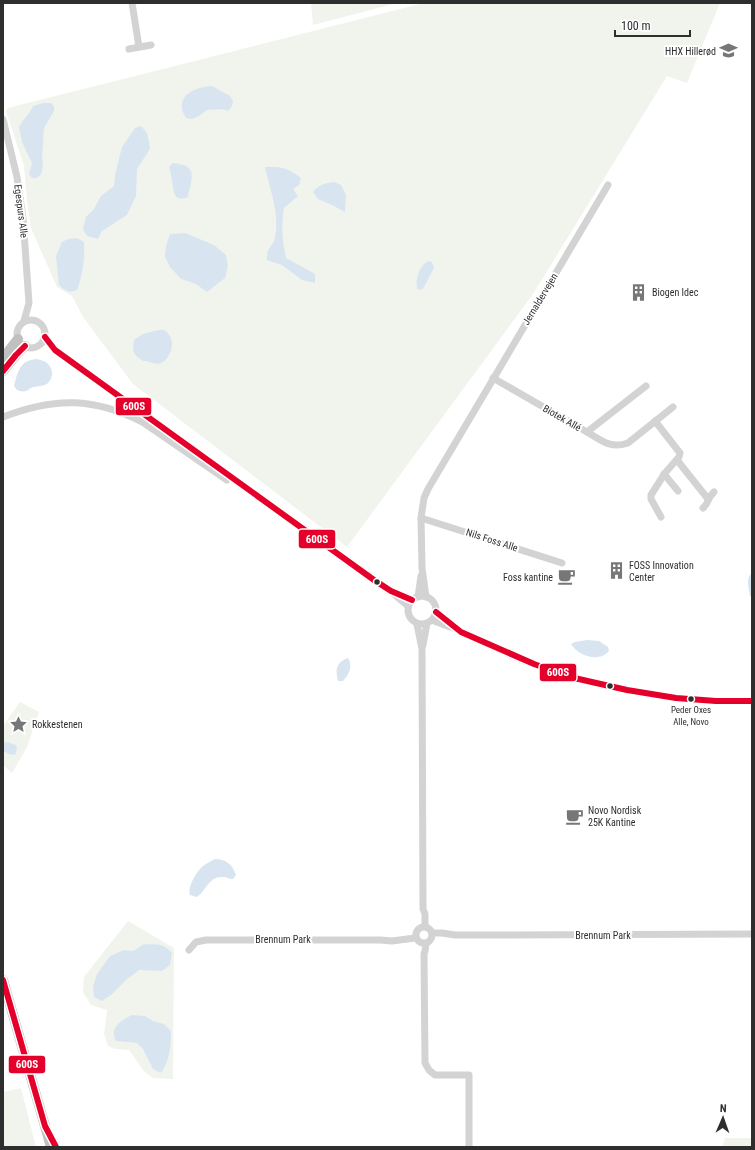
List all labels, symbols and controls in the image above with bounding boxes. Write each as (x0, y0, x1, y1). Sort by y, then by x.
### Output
scale bar (615, 12, 690, 38)
text: 100 m (621, 19, 651, 33)
school or university icon: HHX Hillerød (719, 41, 739, 61)
place label: HHX Hillerød (665, 46, 716, 57)
street label: Egespurs Alle (12, 184, 30, 239)
street label: Jernaldervejen (520, 271, 560, 327)
building icon: Biogen Idec (629, 282, 649, 302)
place label: Biogen Idec (652, 287, 699, 298)
line badge: 600S (115, 397, 152, 416)
text: 600S (123, 400, 145, 413)
street label: Biotek Allé (541, 403, 583, 433)
street label: Nils Foss Alle (465, 526, 520, 554)
line badge: 600S (298, 529, 336, 549)
text: 600S (306, 533, 328, 546)
place label: FOSS Innovation Center (629, 560, 694, 583)
building icon: FOSS Innovation Center (606, 561, 626, 581)
cafe icon: Foss kantine (556, 567, 576, 587)
place label: Foss kantine (503, 572, 553, 583)
unlabelled marker (372, 577, 382, 587)
line badge: 600S (539, 663, 577, 682)
text: 600S (547, 666, 569, 679)
unlabelled marker (605, 681, 615, 691)
marker: Peder Oxes Alle, Novo (686, 694, 696, 704)
place label: Peder Oxes Alle, Novo (671, 705, 711, 727)
place icon: Rokkestenen (9, 714, 29, 734)
place label: Rokkestenen (32, 719, 83, 730)
place label: Novo Nordisk 25K Kantine (588, 805, 642, 828)
cafe icon: Novo Nordisk 25K Kantine (565, 806, 585, 826)
street label: Brennum Park (575, 930, 631, 941)
street label: Brennum Park (255, 934, 311, 945)
line badge: 600S (8, 1055, 46, 1074)
text: 600S (16, 1058, 38, 1071)
north arrow (703, 1098, 743, 1138)
text: N (720, 1102, 727, 1115)

